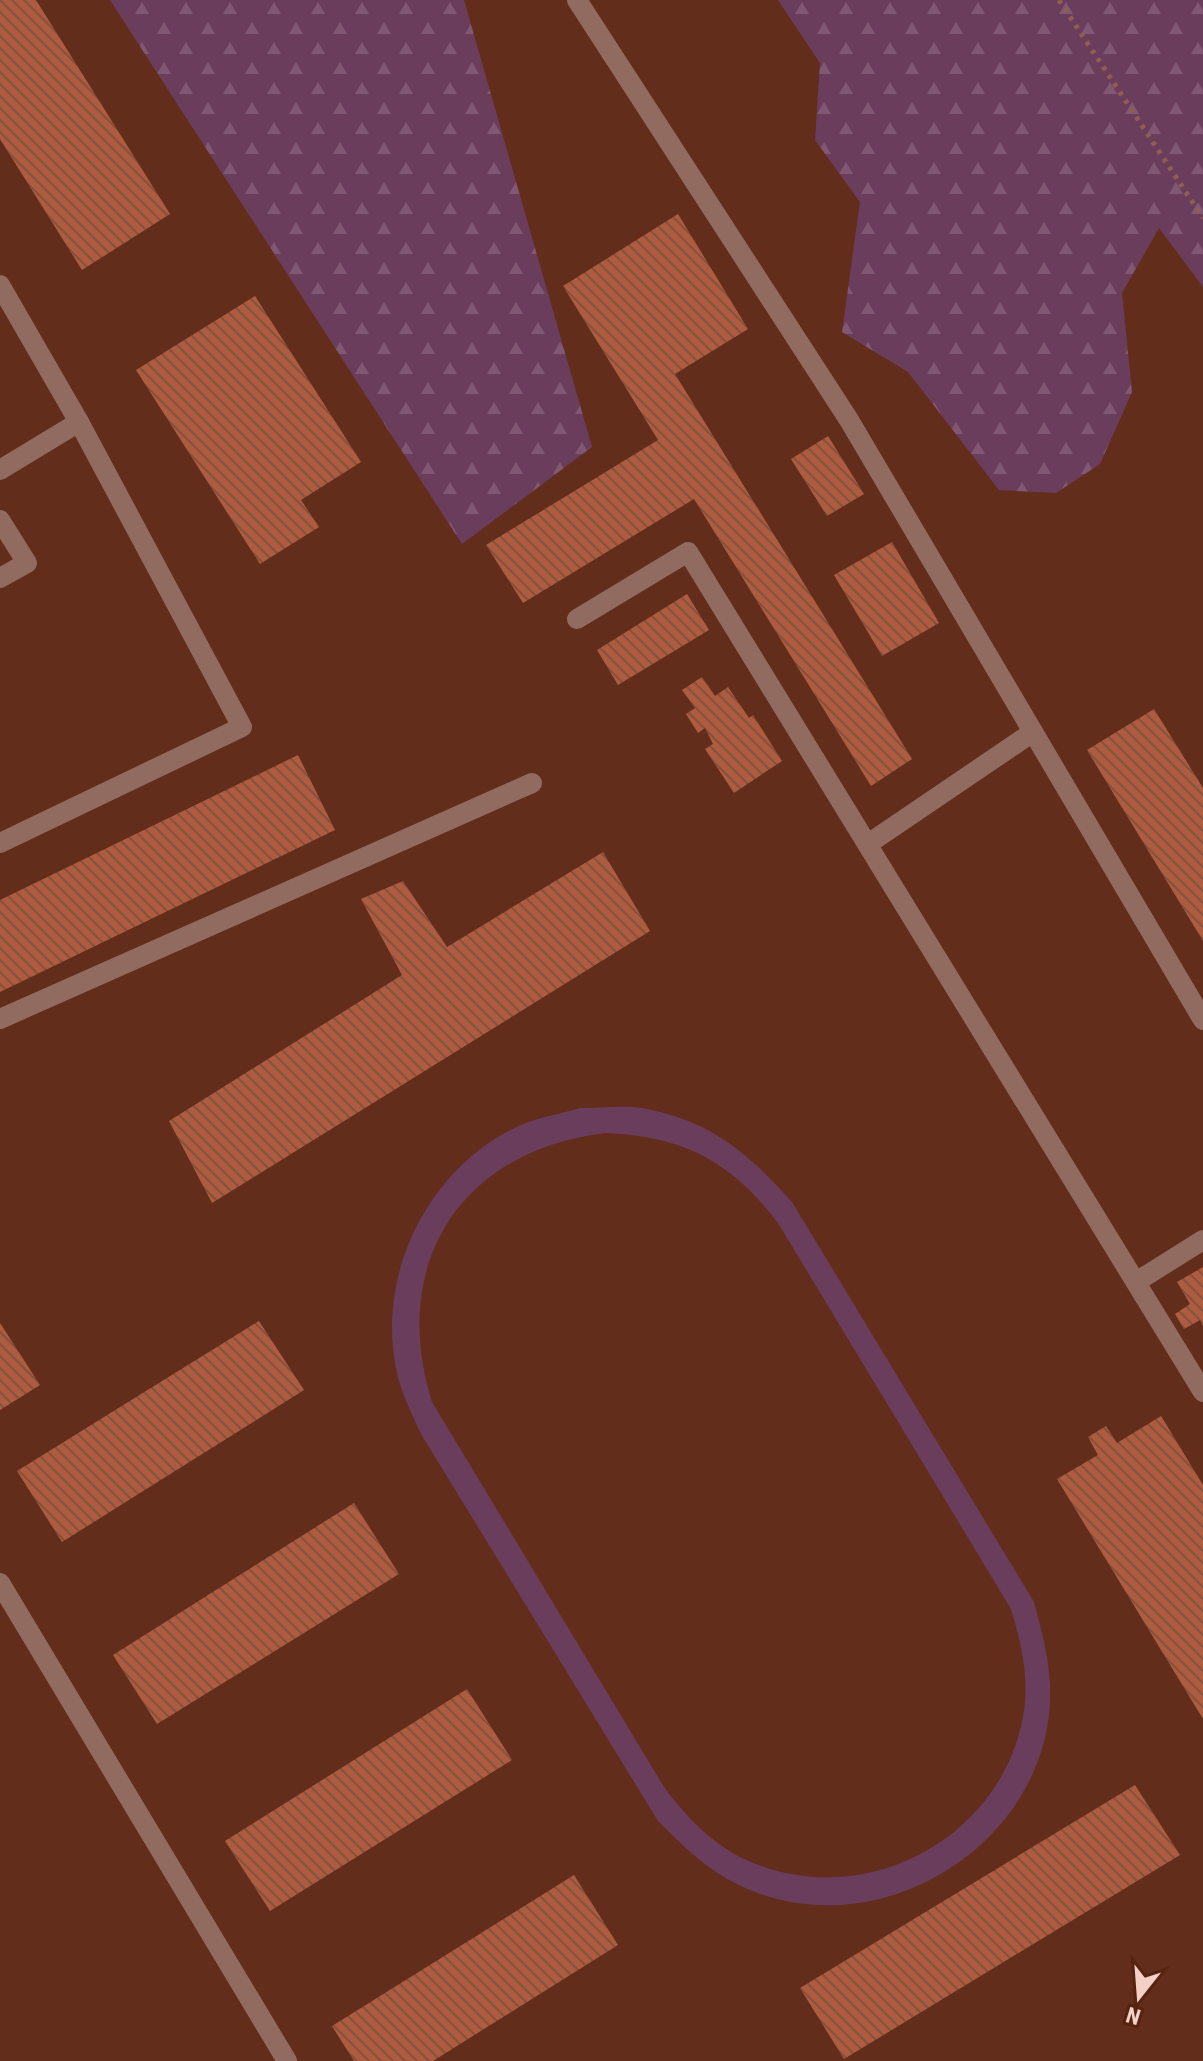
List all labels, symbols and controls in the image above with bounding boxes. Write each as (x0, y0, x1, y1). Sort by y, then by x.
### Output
north arrow (1099, 1957, 1179, 2037)
text: N (1123, 2002, 1143, 2030)

